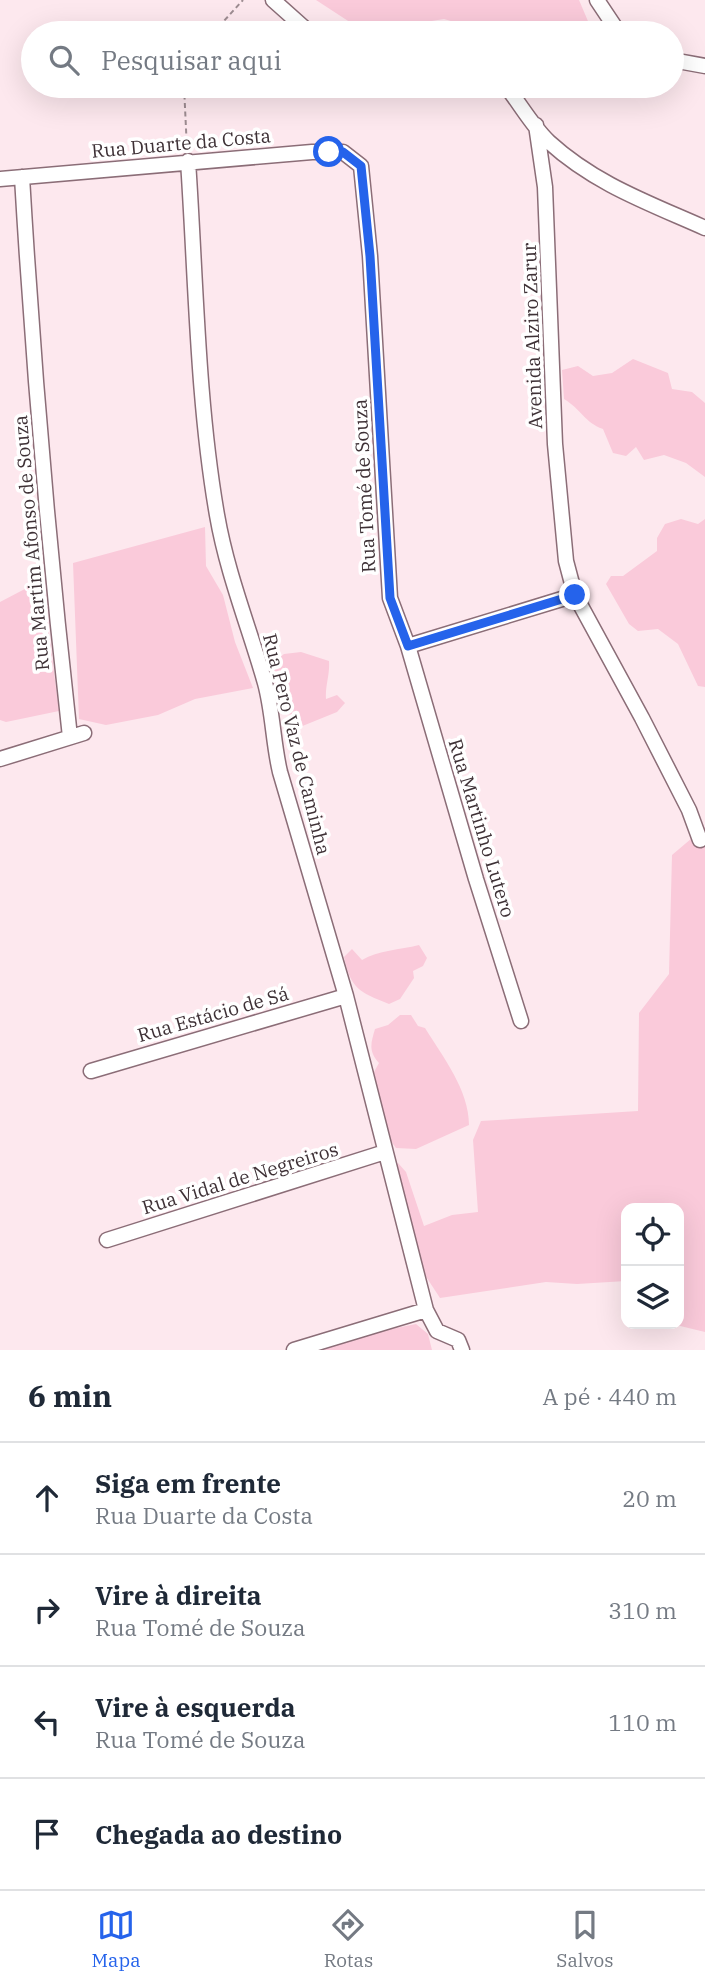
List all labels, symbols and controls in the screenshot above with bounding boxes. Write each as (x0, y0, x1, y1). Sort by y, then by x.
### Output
search box (21, 21, 684, 98)
icon: search (45, 41, 83, 79)
text: Pesquisar aqui (101, 43, 282, 77)
street label: Rua Duarte da Costa (90, 123, 272, 163)
route start (313, 136, 344, 167)
street label: Avenida Alziro Zarur (517, 242, 547, 430)
street label: Rua Tomé de Souza (347, 398, 381, 574)
street label: Rua Martim Afonso de Souza (8, 414, 54, 672)
route end (559, 579, 590, 610)
street label: Rua Pero Vaz de Caminha (258, 631, 336, 857)
street label: Rua Martinho Lutero (443, 736, 521, 920)
street label: Rua Estácio de Sá (135, 981, 291, 1047)
street label: Rua Vidal de Negreiros (139, 1137, 341, 1219)
map controls (621, 1203, 684, 1329)
button: locate (621, 1203, 684, 1266)
button: layers (621, 1266, 684, 1329)
text: 6 min (28, 1376, 112, 1415)
text: A pé · 440 m (542, 1381, 677, 1411)
text: Siga em frente (95, 1466, 281, 1500)
icon: ahead (28, 1479, 66, 1517)
text: 20 m (622, 1483, 677, 1513)
text: Rua Duarte da Costa (95, 1500, 313, 1530)
text: Vire à direita (95, 1578, 262, 1612)
icon: right (28, 1591, 66, 1629)
text: 310 m (608, 1595, 677, 1625)
text: Rua Tomé de Souza (95, 1612, 306, 1642)
text: Vire à esquerda (95, 1690, 296, 1724)
icon: left (28, 1703, 66, 1741)
text: 110 m (608, 1707, 677, 1737)
text: Rua Tomé de Souza (95, 1724, 306, 1754)
icon: arrive (28, 1815, 66, 1853)
text: Chegada ao destino (95, 1817, 342, 1851)
tab: Mapa (92, 1906, 141, 1972)
tab: Rotas (324, 1906, 373, 1972)
tab: Salvos (556, 1906, 613, 1972)

